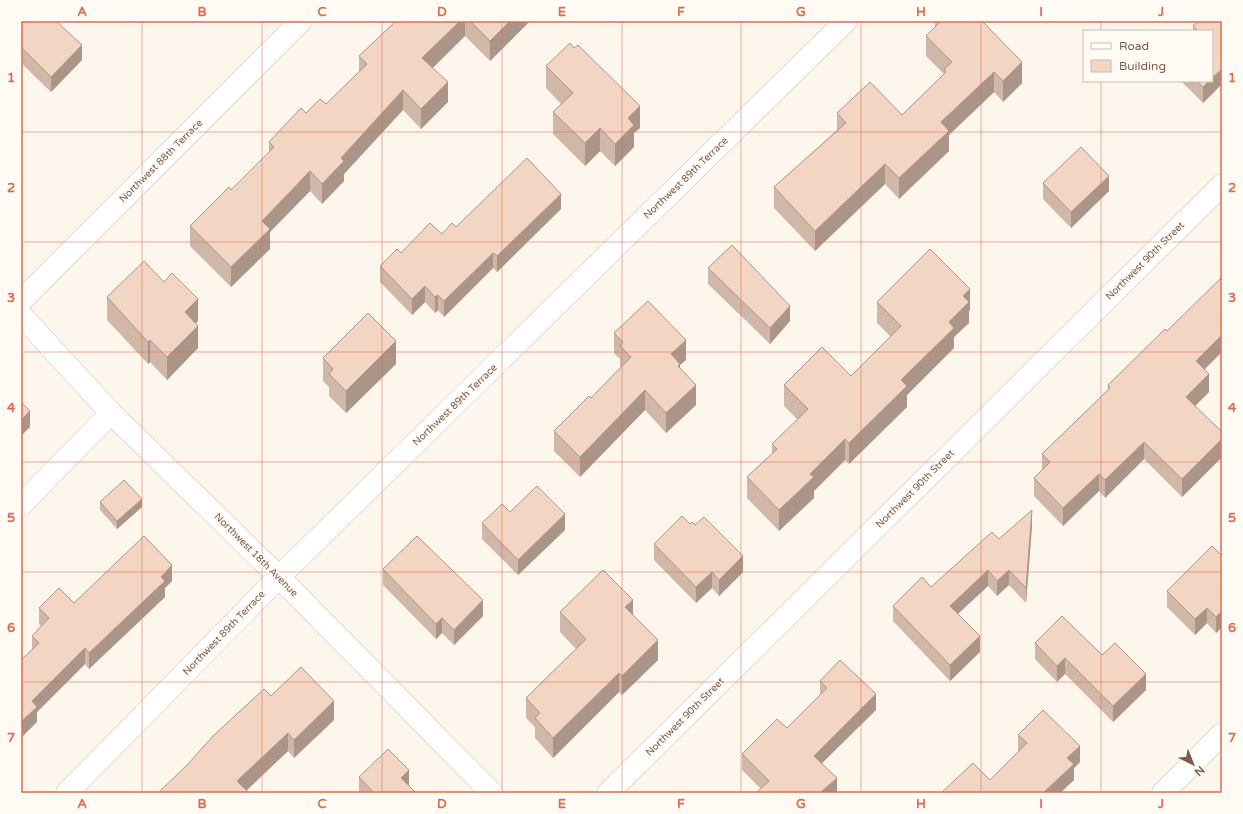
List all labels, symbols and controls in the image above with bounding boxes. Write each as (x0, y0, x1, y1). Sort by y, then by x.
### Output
text: A (77, 4, 87, 20)
text: B (197, 4, 207, 20)
text: C (317, 4, 327, 20)
text: D (437, 4, 447, 20)
text: E (558, 4, 566, 20)
text: F (677, 4, 685, 20)
text: G (796, 4, 806, 20)
text: H (916, 4, 926, 20)
text: I (1039, 4, 1043, 20)
text: J (1157, 4, 1164, 20)
legend (1083, 30, 1213, 82)
text: Road (1119, 39, 1149, 53)
text: Building (1119, 59, 1166, 73)
text: 1 (7, 70, 15, 86)
text: 1 (1228, 70, 1236, 86)
street label: Northwest 88th Terrace (117, 117, 205, 205)
street label: Northwest 89th Terrace (641, 134, 731, 221)
text: 2 (7, 180, 15, 196)
text: 2 (1228, 180, 1236, 196)
street label: Northwest 90th Street (1103, 219, 1187, 303)
text: 3 (7, 290, 15, 306)
text: 3 (1228, 290, 1236, 306)
street label: Northwest 89th Terrace (410, 361, 500, 448)
text: 4 (7, 400, 16, 416)
text: 4 (1228, 400, 1237, 416)
street label: Northwest 90th Street (873, 447, 957, 531)
text: 5 (7, 510, 15, 526)
text: 5 (1228, 510, 1236, 526)
street label: Northwest 18th Avenue (212, 511, 300, 599)
street label: Northwest 89th Terrace (181, 588, 268, 678)
text: 6 (7, 620, 15, 636)
text: 6 (1228, 620, 1236, 636)
street label: Northwest 90th Street (643, 675, 727, 759)
text: 7 (7, 730, 15, 746)
text: 7 (1228, 730, 1236, 746)
north arrow (1173, 744, 1213, 784)
text: N (1192, 763, 1207, 779)
text: A (77, 796, 87, 812)
text: B (197, 796, 207, 812)
text: C (317, 796, 327, 812)
text: D (437, 796, 447, 812)
text: E (558, 796, 566, 812)
text: F (677, 796, 685, 812)
text: G (796, 796, 806, 812)
text: H (916, 796, 926, 812)
text: I (1039, 796, 1043, 812)
text: J (1157, 796, 1164, 812)

